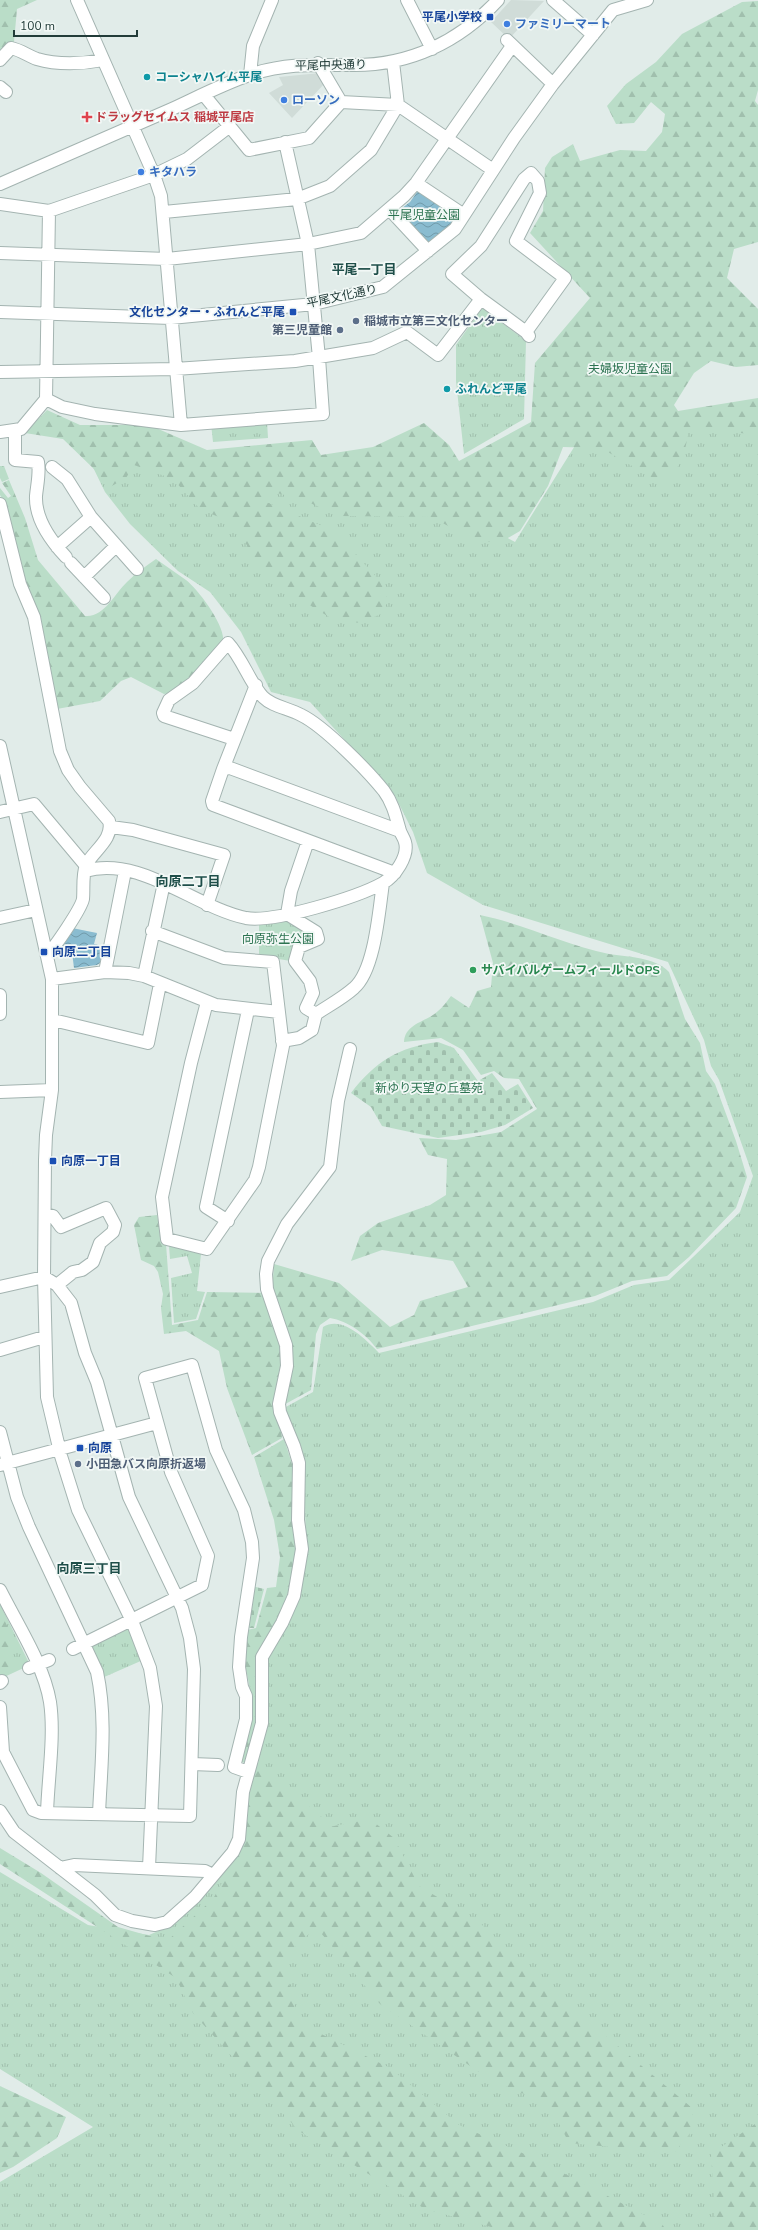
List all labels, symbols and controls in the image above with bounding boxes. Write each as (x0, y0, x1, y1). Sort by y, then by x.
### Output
place label: 平尾小学校 (422, 9, 482, 25)
scale bar (14, 12, 137, 38)
marker: 平尾小学校 (485, 12, 495, 22)
place label: ファミリーマート (515, 16, 611, 32)
text: 100 m (20, 18, 55, 34)
marker: ファミリーマート (502, 19, 512, 29)
street label: 平尾中央通り (295, 56, 367, 74)
place label: コーシャハイム平尾 (155, 69, 262, 85)
marker: コーシャハイム平尾 (142, 72, 152, 82)
place label: ローソン (292, 92, 340, 108)
marker: ローソン (279, 95, 289, 105)
place label: ドラッグセイムス 稲城平尾店 (95, 109, 254, 125)
marker: ドラッグセイムス 稲城平尾店 (82, 112, 92, 122)
place label: キタハラ (149, 164, 197, 180)
marker: キタハラ (136, 167, 146, 177)
park label: 平尾児童公園 (388, 207, 460, 223)
district label: 平尾一丁目 (331, 261, 397, 279)
street label: 平尾文化通り (305, 281, 379, 311)
place label: 文化センター・ふれんど平尾 (129, 304, 285, 320)
marker: 文化センター・ふれんど平尾 (288, 307, 298, 317)
place label: 稲城市立第三文化センター (364, 313, 508, 329)
marker: 稲城市立第三文化センター (351, 316, 361, 326)
place label: 第三児童館 (272, 322, 332, 338)
marker: 第三児童館 (335, 325, 345, 335)
park label: 夫婦坂児童公園 (588, 361, 672, 377)
place label: ふれんど平尾 (455, 381, 527, 397)
marker: ふれんど平尾 (442, 384, 452, 394)
district label: 向原二丁目 (155, 873, 221, 891)
park label: 向原弥生公園 (242, 931, 314, 947)
place label: 向原二丁目 (52, 944, 112, 960)
marker: 向原二丁目 (39, 947, 49, 957)
place label: サバイバルゲームフィールドOPS (481, 962, 660, 978)
marker: サバイバルゲームフィールドOPS (468, 965, 478, 975)
park label: 新ゆり天望の丘墓苑 (375, 1080, 483, 1096)
place label: 向原一丁目 (61, 1153, 121, 1169)
marker: 向原一丁目 (48, 1156, 58, 1166)
place label: 向原 (88, 1440, 112, 1456)
marker: 向原 (75, 1443, 85, 1453)
place label: 小田急バス向原折返場 (86, 1456, 206, 1472)
marker: 小田急バス向原折返場 (73, 1459, 83, 1469)
district label: 向原三丁目 (56, 1560, 122, 1578)

